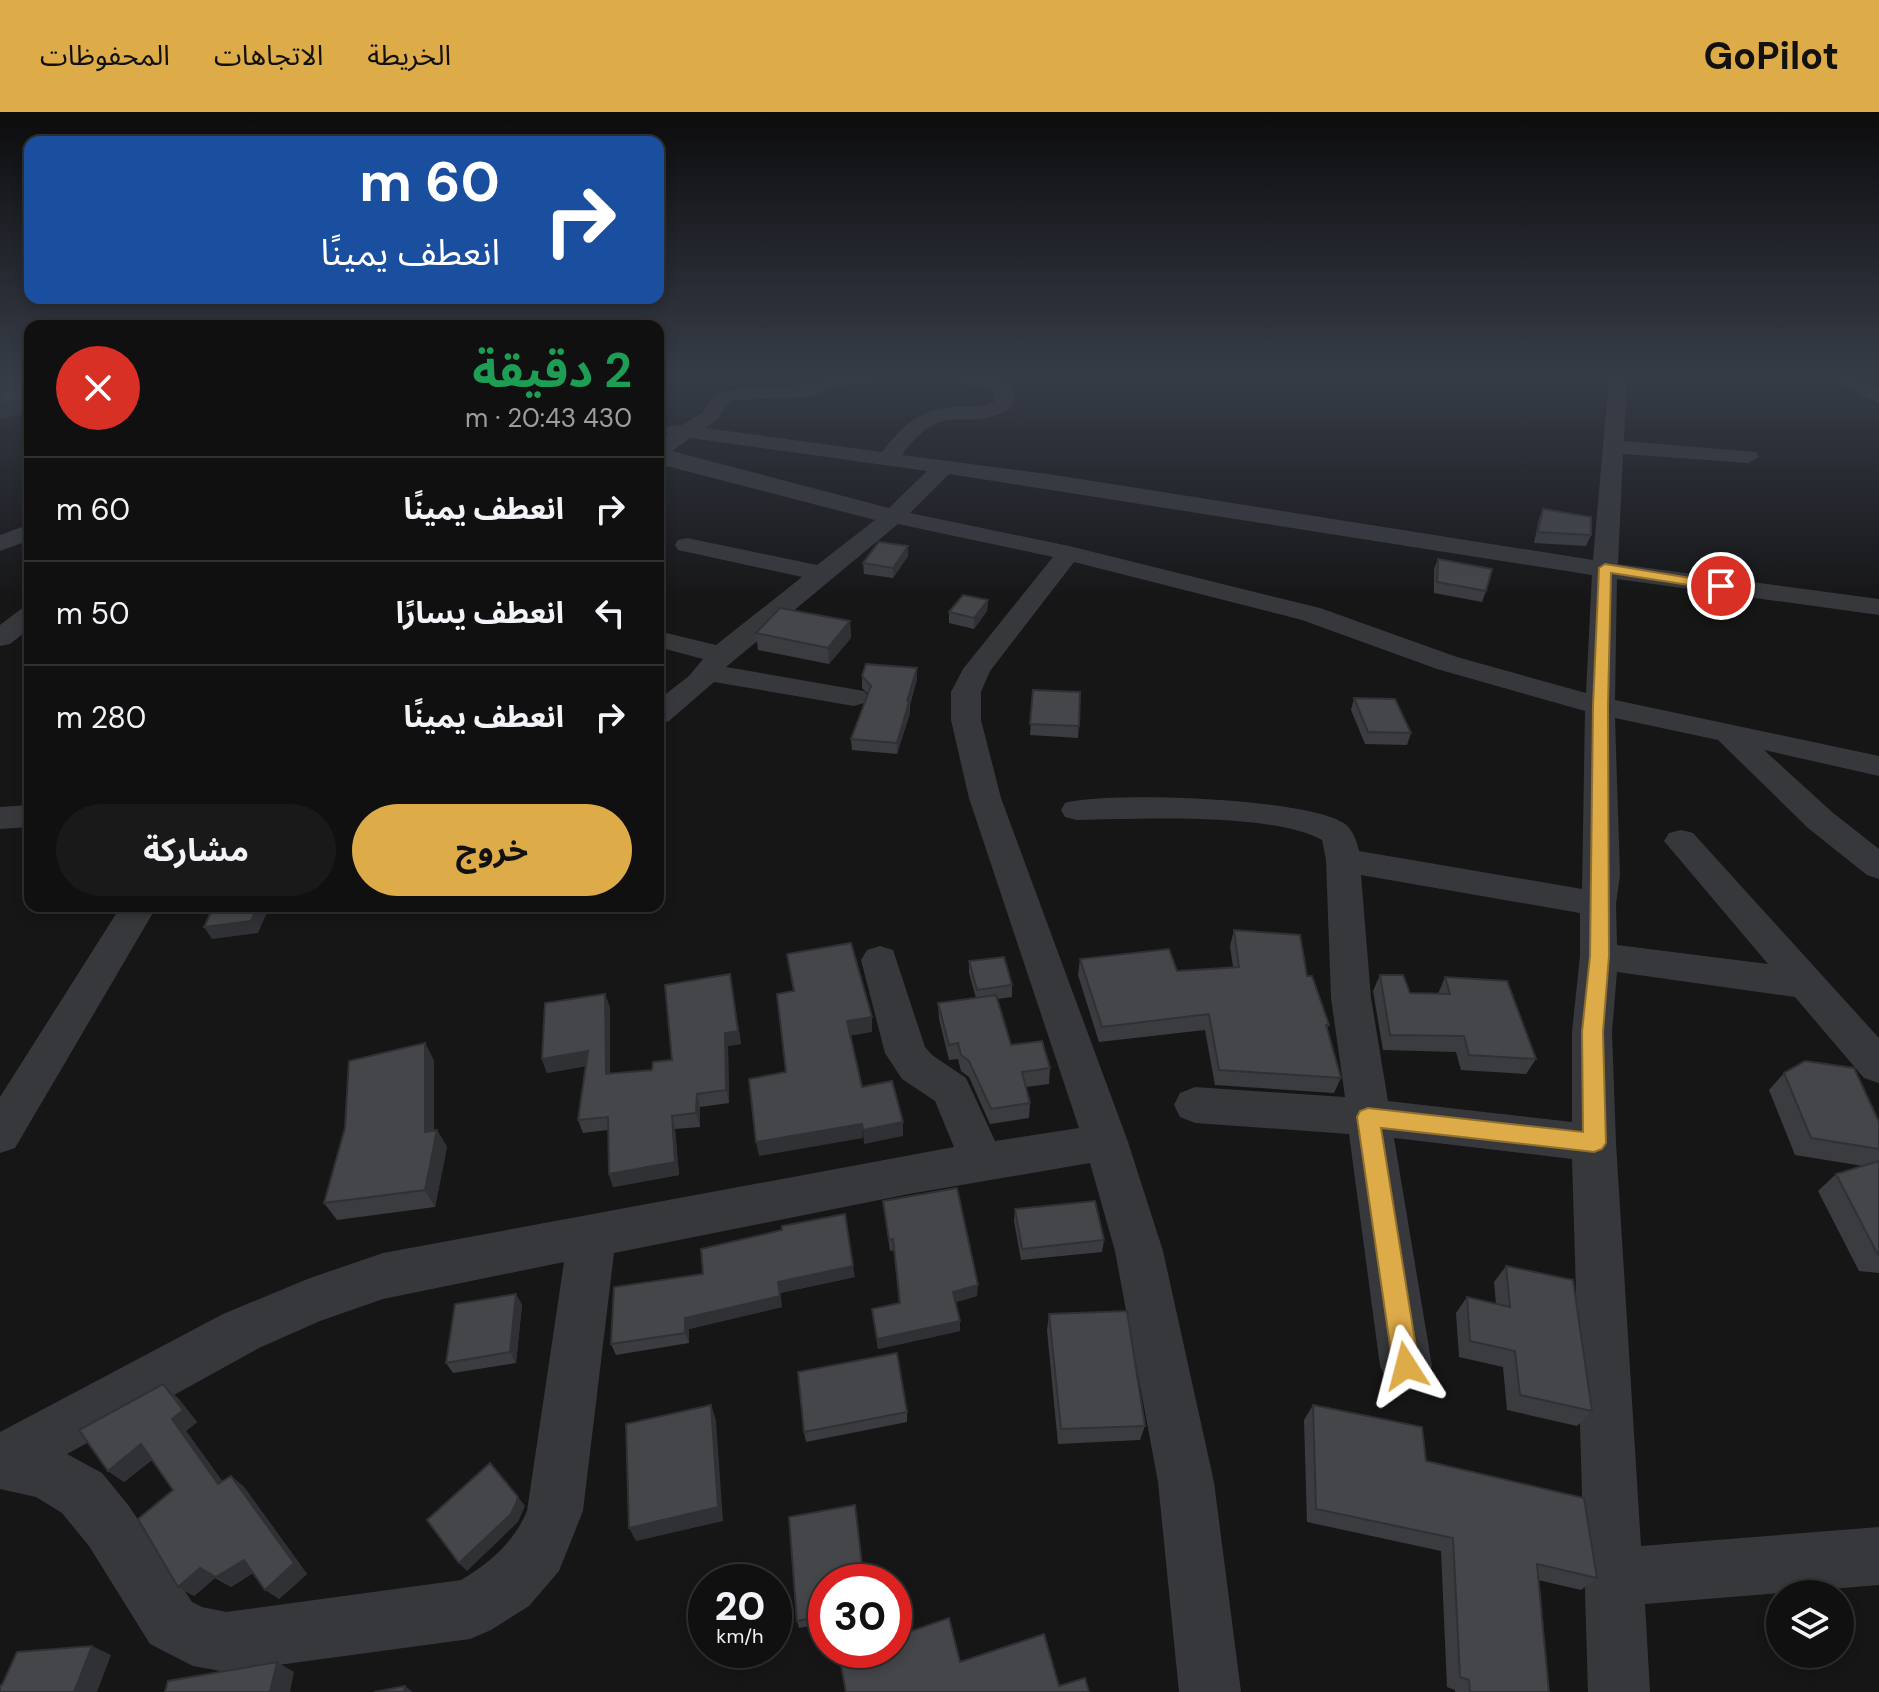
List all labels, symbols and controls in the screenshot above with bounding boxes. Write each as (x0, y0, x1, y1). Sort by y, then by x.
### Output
text: GoPilot (1703, 31, 1839, 81)
text: المحفوظات (40, 37, 170, 74)
text: الاتجاهات (214, 37, 323, 74)
text: الخريطة (367, 37, 451, 74)
text: 60 m (359, 145, 500, 218)
icon: right (528, 168, 632, 272)
text: انعطف يمينًا (321, 229, 500, 276)
text: 2 دقيقة (472, 339, 632, 402)
button: close (56, 346, 140, 430)
text: 430 m · 20:43 (465, 401, 632, 435)
icon: right (588, 487, 632, 531)
text: انعطف يمينًا (404, 489, 564, 528)
text: 60 m (56, 490, 130, 529)
pin (1687, 552, 1755, 620)
icon: arrive (1699, 564, 1743, 608)
icon: left (588, 591, 632, 635)
text: انعطف يسارًا (396, 593, 564, 632)
text: 50 m (56, 594, 130, 633)
icon: right (588, 695, 632, 739)
text: انعطف يمينًا (404, 697, 564, 736)
text: 280 m (56, 698, 146, 737)
button: مشاركة (56, 804, 336, 896)
button: خروج (352, 804, 632, 896)
position arrow (1364, 1324, 1448, 1408)
speed limit sign: 30 (808, 1564, 912, 1668)
text: 20 (714, 1580, 766, 1632)
map controls (1766, 1580, 1854, 1668)
button: layers (1766, 1580, 1854, 1668)
text: km/h (716, 1623, 764, 1649)

